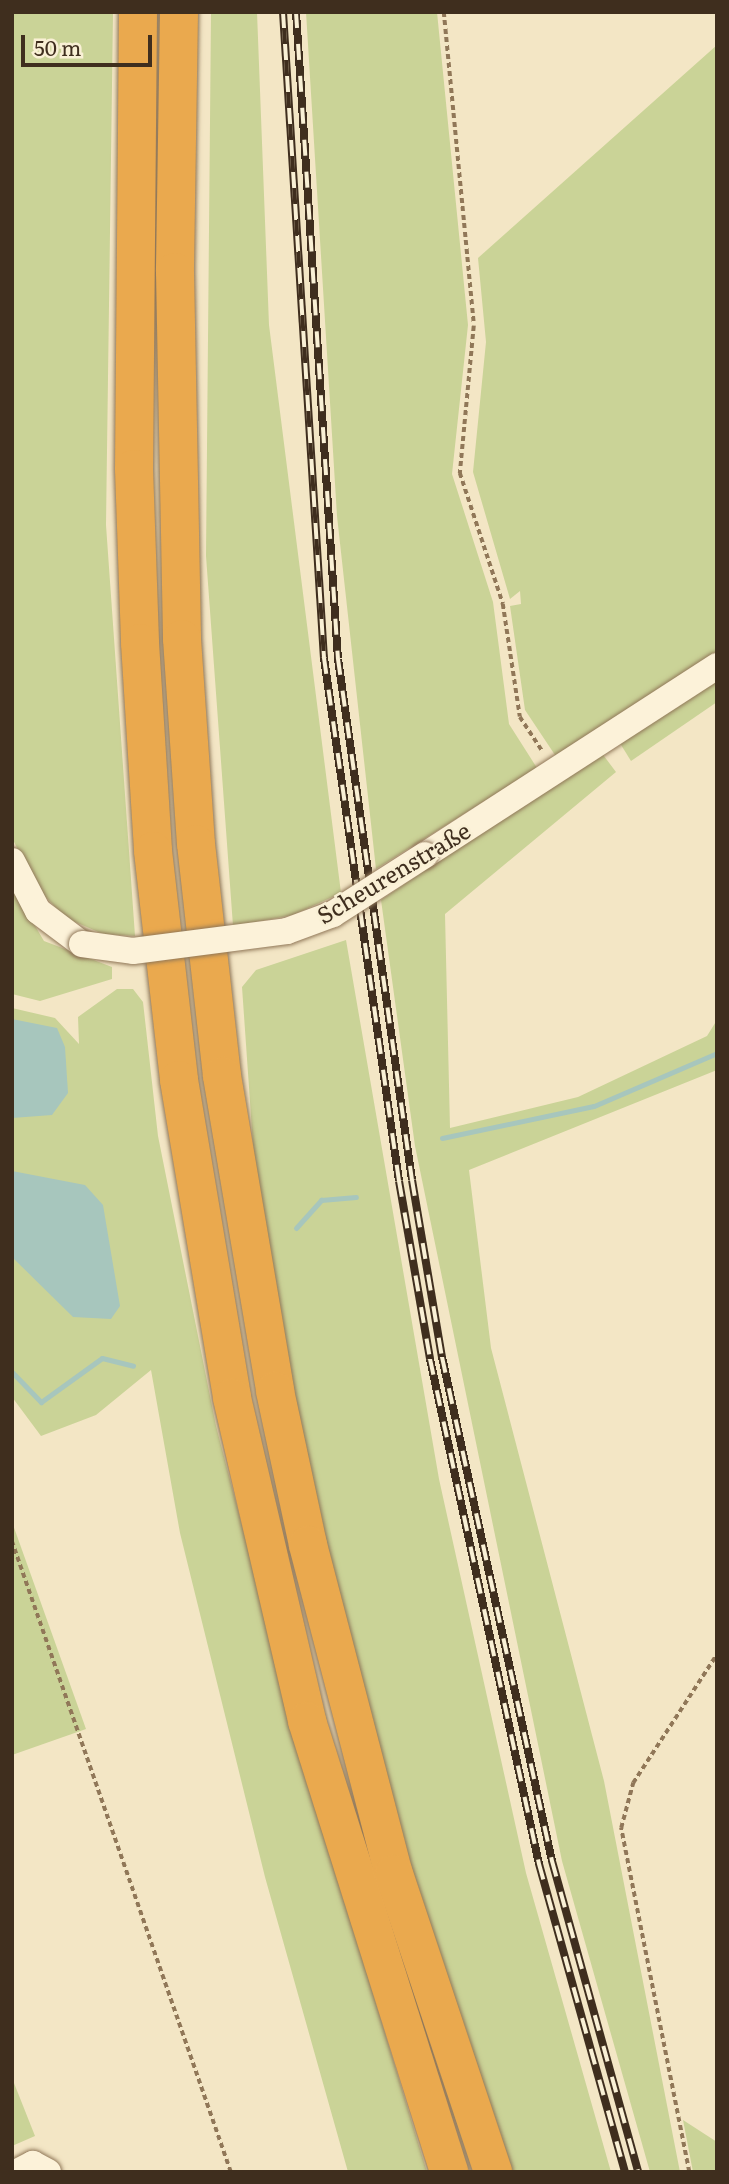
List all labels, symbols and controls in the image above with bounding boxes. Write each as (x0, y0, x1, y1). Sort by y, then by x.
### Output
scale bar (24, 21, 156, 65)
text: 50 m (34, 31, 81, 62)
street label: Scheurenstraße (311, 815, 475, 929)

